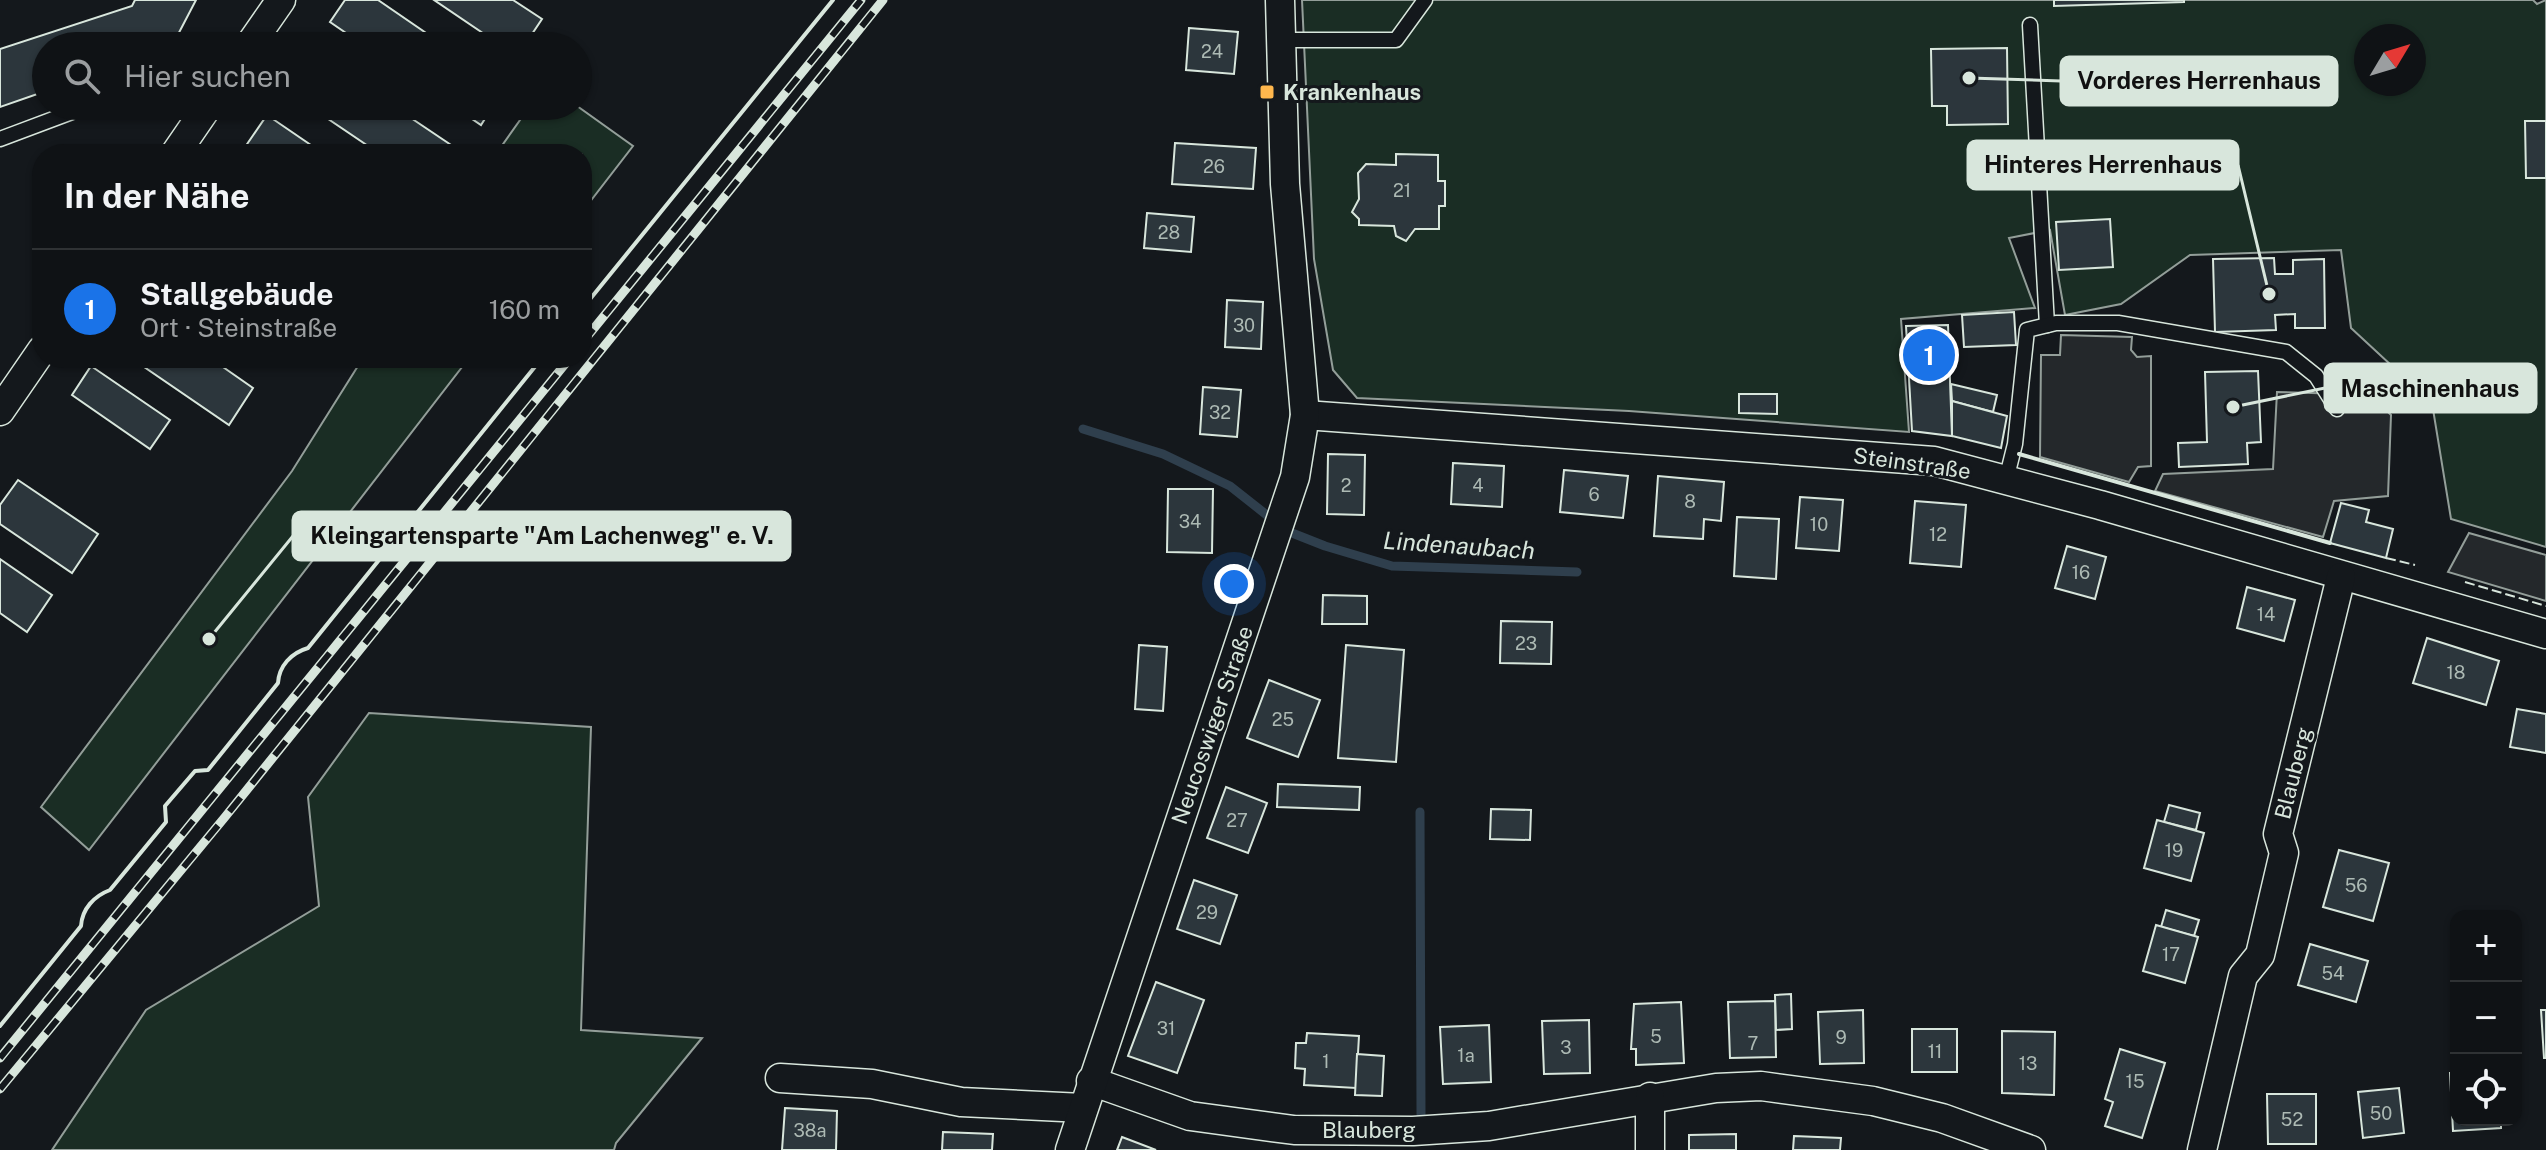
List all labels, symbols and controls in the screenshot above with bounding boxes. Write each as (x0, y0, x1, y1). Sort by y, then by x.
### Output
north arrow (2354, 24, 2426, 96)
search box (32, 32, 592, 120)
house number: 24 (1201, 41, 1223, 62)
icon: search (60, 54, 104, 98)
callout: Vorderes Herrenhaus (2061, 57, 2337, 105)
text: Hier suchen (124, 58, 291, 94)
text: Vorderes Herrenhaus (2077, 66, 2321, 94)
place label: Krankenhaus (1283, 79, 1421, 105)
marker: Krankenhaus (1258, 83, 1276, 101)
callout: Hinteres Herrenhaus (1968, 141, 2238, 189)
text: Hinteres Herrenhaus (1984, 150, 2222, 178)
house number: 26 (1203, 156, 1225, 177)
text: In der Nähe (64, 176, 250, 216)
house number: 21 (1393, 180, 1411, 201)
house number: 28 (1158, 222, 1180, 243)
text: Stallgebäude (140, 276, 334, 312)
text: 1 (84, 294, 96, 325)
text: 160 m (489, 294, 560, 325)
text: Ort · Steinstraße (140, 312, 337, 343)
house number: 30 (1233, 315, 1255, 336)
pin: 1 (1903, 325, 1955, 385)
callout: Maschinenhaus (2325, 364, 2536, 412)
text: Maschinenhaus (2341, 374, 2519, 402)
house number: 32 (1209, 402, 1231, 423)
street label: Steinstraße (1852, 442, 1972, 484)
house number: 2 (1341, 475, 1351, 496)
house number: 4 (1472, 475, 1484, 496)
house number: 6 (1588, 484, 1600, 505)
house number: 8 (1684, 491, 1696, 512)
house number: 34 (1179, 511, 1201, 532)
callout: Kleingartensparte "Am Lachenweg" e. V. (293, 512, 790, 560)
house number: 10 (1810, 514, 1828, 535)
text: Kleingartensparte "Am Lachenweg" e. V. (310, 521, 774, 549)
house number: 12 (1929, 524, 1947, 545)
water label: Lindenaubach (1382, 526, 1536, 564)
house number: 16 (2072, 562, 2090, 583)
your location (1214, 564, 1254, 604)
house number: 14 (2257, 604, 2275, 625)
street label: Neucoswiger Straße (1166, 622, 1258, 828)
house number: 23 (1515, 633, 1537, 654)
house number: 18 (2447, 662, 2465, 683)
house number: 25 (1272, 709, 1294, 730)
street label: Blauberg (2269, 724, 2317, 822)
house number: 27 (1226, 810, 1248, 831)
house number: 19 (2165, 840, 2183, 861)
house number: 56 (2345, 875, 2367, 896)
house number: 29 (1196, 902, 1218, 923)
map controls (2450, 910, 2522, 1126)
button: + (2450, 910, 2522, 982)
house number: 17 (2162, 944, 2180, 965)
house number: 54 (2322, 963, 2344, 984)
button: − (2450, 982, 2522, 1054)
house number: 31 (1157, 1018, 1175, 1039)
house number: 5 (1650, 1026, 1662, 1047)
house number: 9 (1835, 1027, 1847, 1048)
house number: 7 (1748, 1033, 1758, 1054)
house number: 3 (1560, 1037, 1572, 1058)
house number: 11 (1928, 1041, 1942, 1062)
house number: 1a (1457, 1045, 1475, 1066)
house number: 1 (1322, 1051, 1330, 1072)
house number: 13 (2019, 1053, 2037, 1074)
button: locate (2450, 1054, 2522, 1126)
house number: 15 (2126, 1071, 2144, 1092)
house number: 50 (2370, 1103, 2392, 1124)
house number: 52 (2281, 1109, 2303, 1130)
street label: Blauberg (1322, 1117, 1416, 1143)
house number: 38a (794, 1120, 826, 1141)

